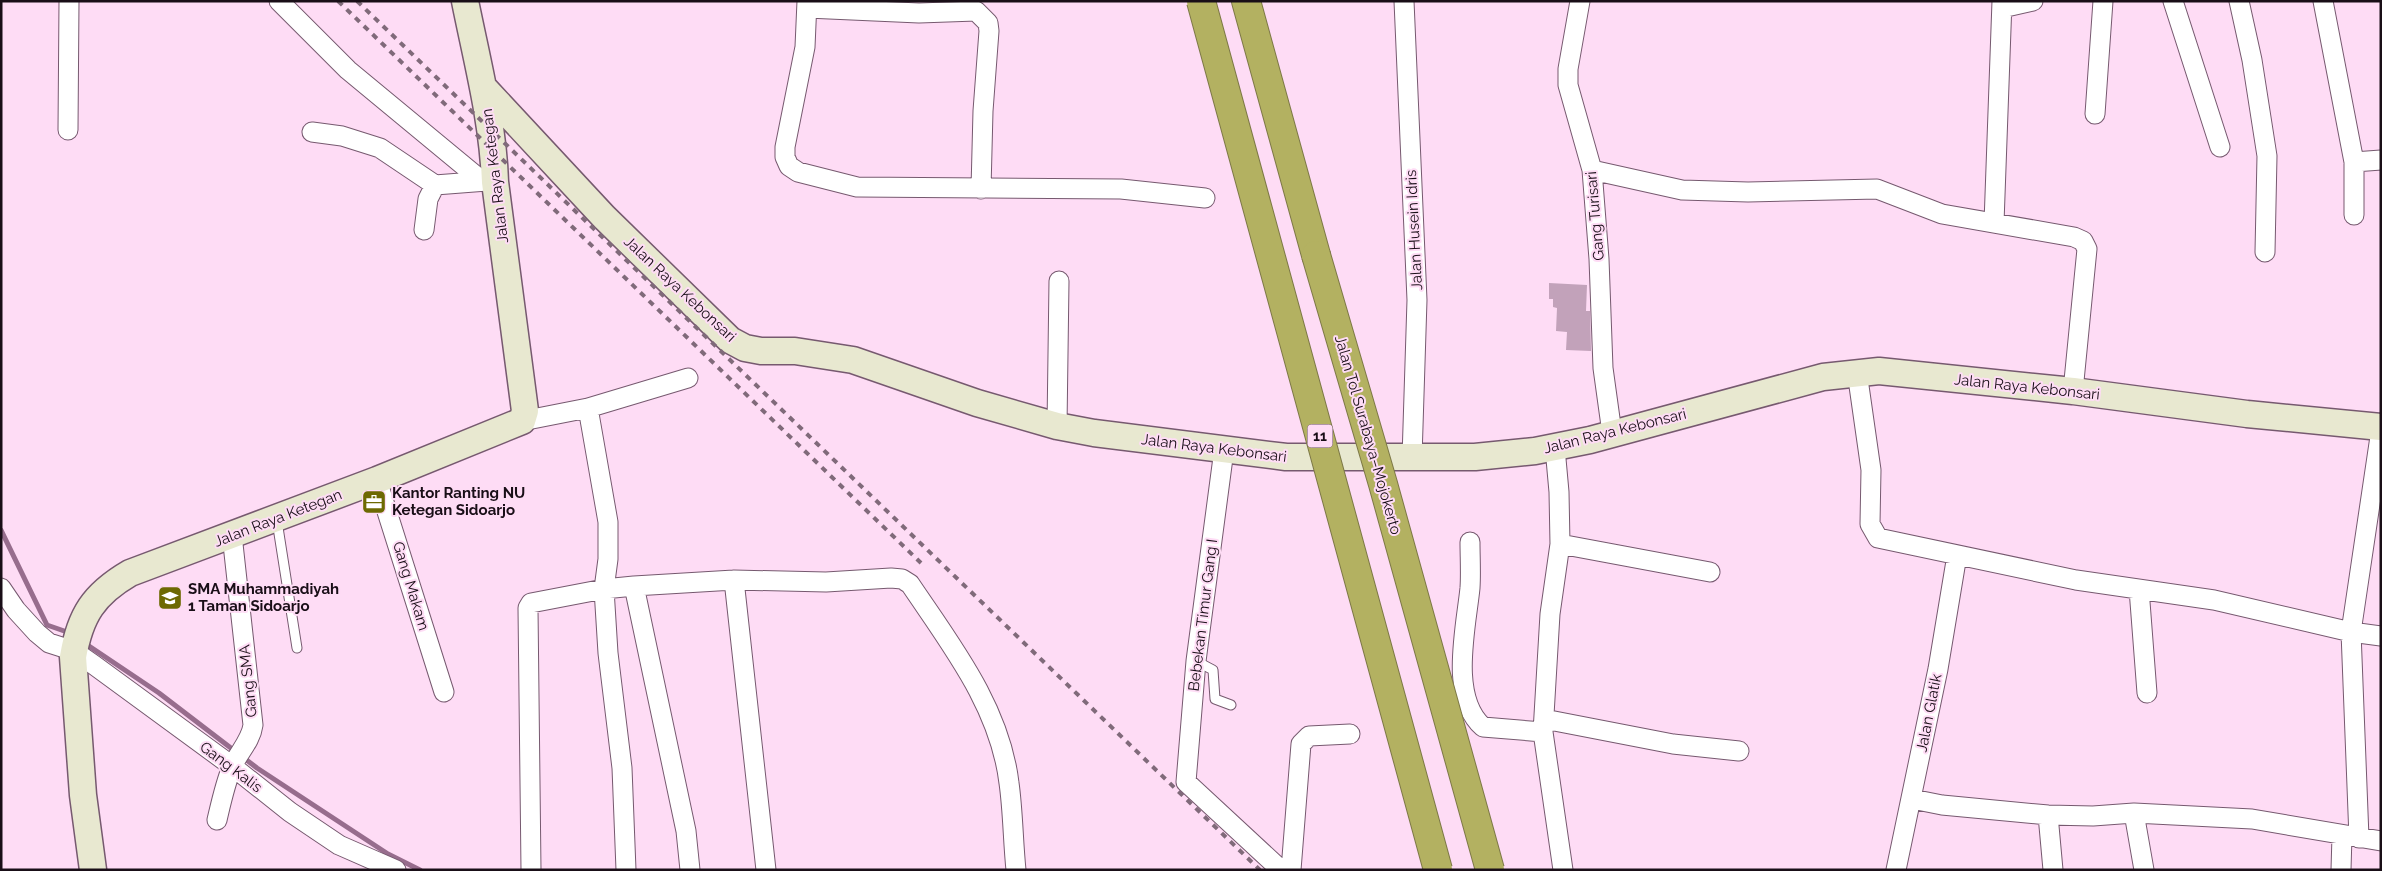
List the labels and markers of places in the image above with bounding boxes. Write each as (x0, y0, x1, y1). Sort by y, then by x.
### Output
place label: Kantor Ranting NU Ketegan Sidoarjo (392, 484, 525, 519)
office icon: Kantor Ranting NU Ketegan Sidoarjo (361, 489, 387, 515)
place label: SMA Muhammadiyah 1 Taman Sidoarjo (188, 580, 339, 615)
school or university icon: SMA Muhammadiyah 1 Taman Sidoarjo (157, 585, 183, 611)

